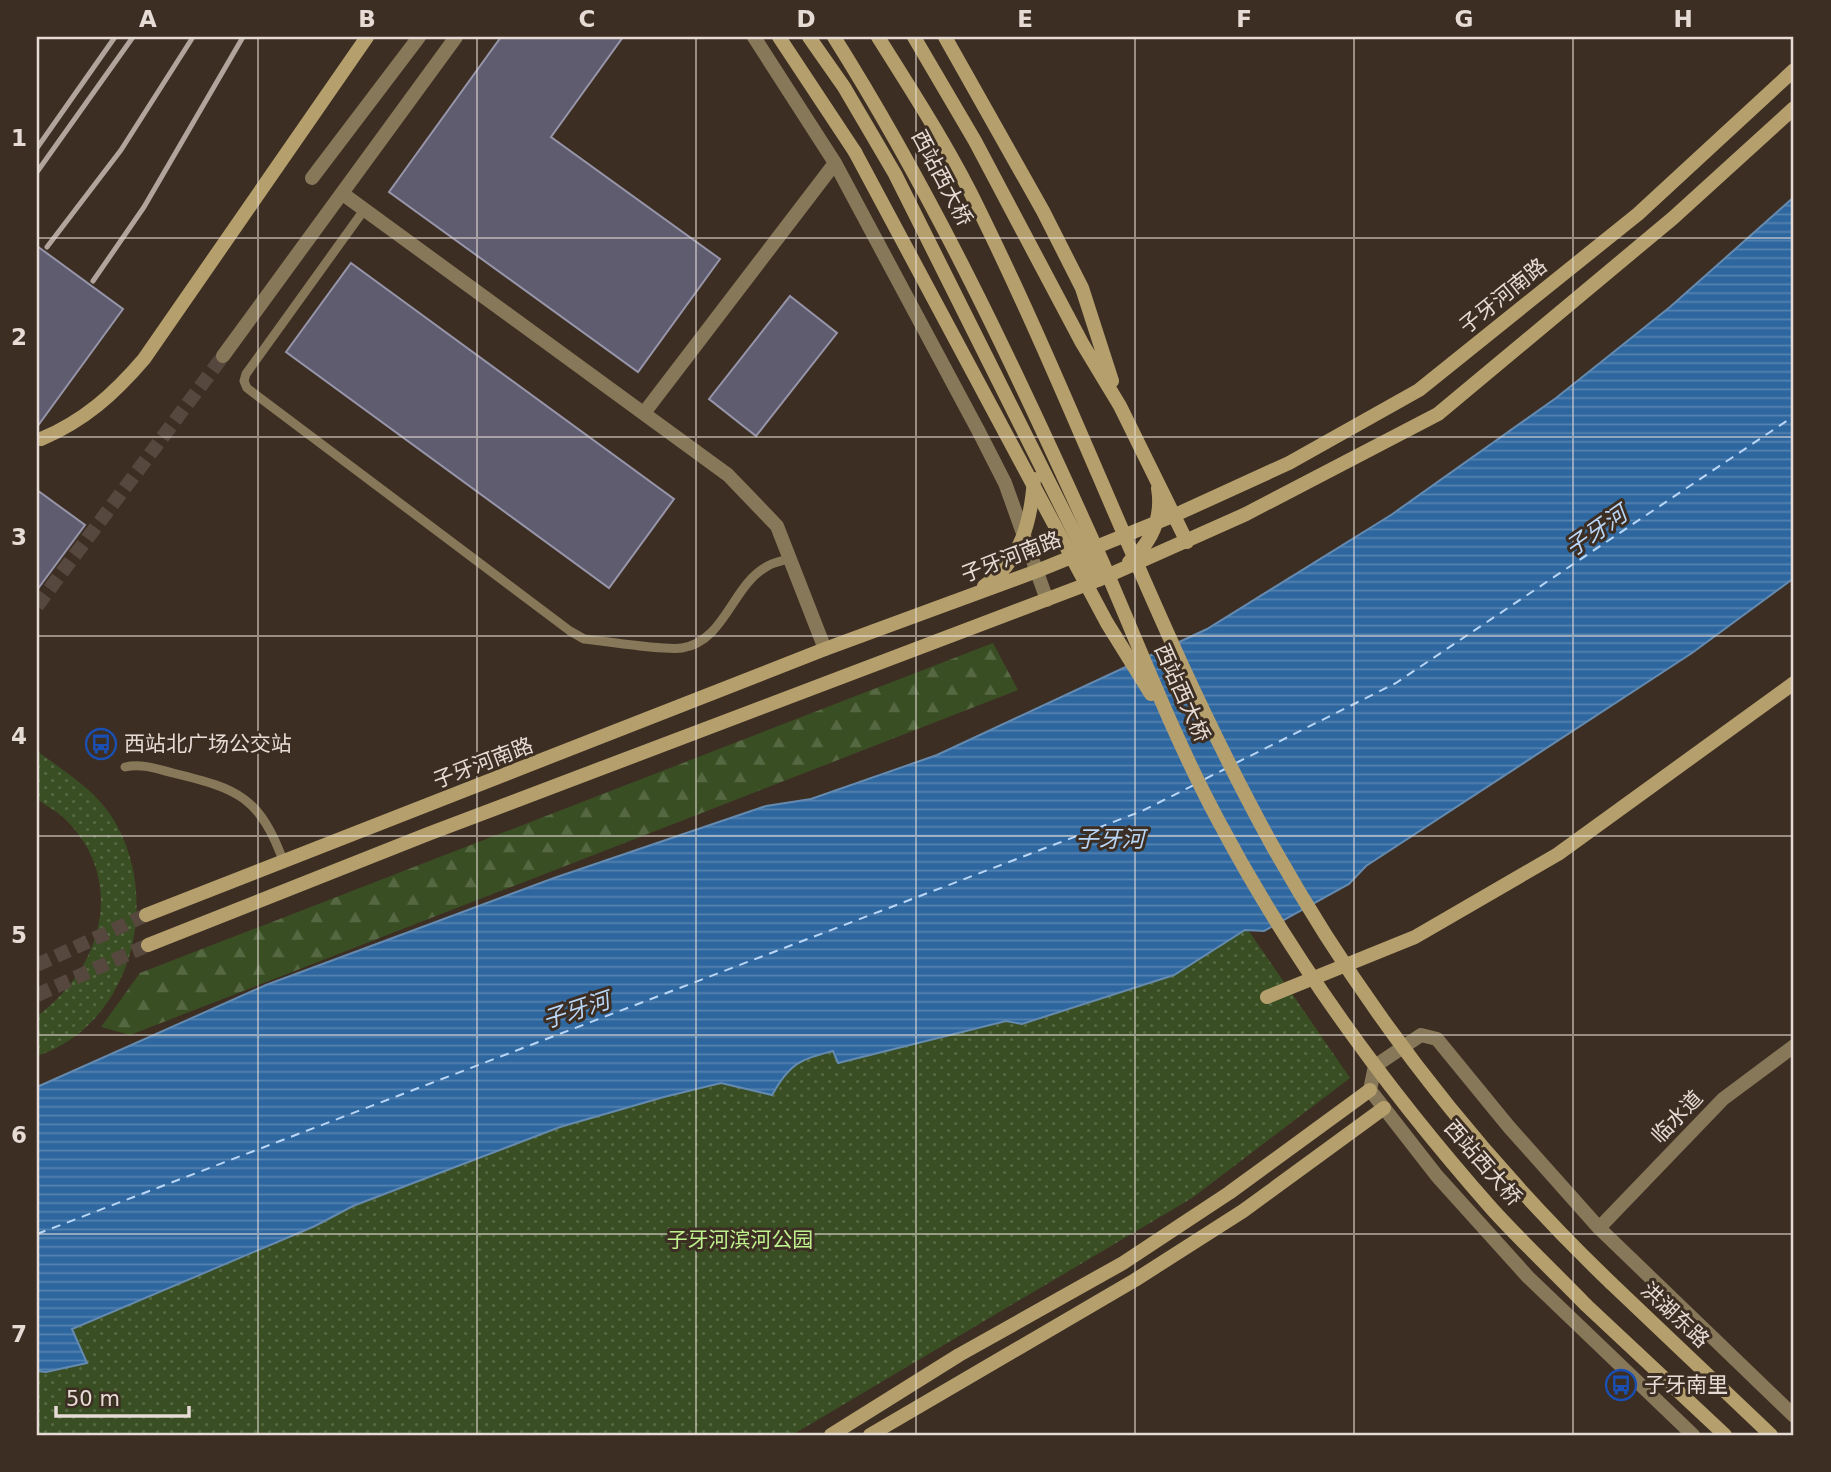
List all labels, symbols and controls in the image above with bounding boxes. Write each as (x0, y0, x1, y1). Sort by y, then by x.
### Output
text: A (139, 6, 157, 32)
text: B (358, 6, 376, 32)
text: C (579, 6, 595, 32)
text: D (796, 6, 816, 32)
text: E (1017, 6, 1033, 32)
text: F (1236, 6, 1252, 32)
text: G (1455, 6, 1473, 32)
text: H (1673, 6, 1693, 32)
text: 1 (11, 125, 27, 151)
street label: 西站西大桥 (907, 126, 977, 230)
street label: 子牙河南路 (1455, 254, 1551, 338)
text: 2 (11, 324, 27, 350)
water label: 子牙河 (1560, 498, 1635, 561)
text: 3 (11, 524, 27, 550)
street label: 子牙河南路 (958, 527, 1064, 587)
street label: 西站西大桥 (1150, 640, 1214, 746)
text: 4 (11, 723, 27, 749)
bus stop icon: 西站北广场公交站 (84, 727, 118, 761)
place label: 西站北广场公交站 (124, 732, 292, 756)
street label: 子牙河南路 (430, 733, 536, 793)
water label: 子牙河 (1076, 826, 1149, 852)
text: 5 (11, 922, 27, 948)
water label: 子牙河 (539, 986, 617, 1033)
street label: 临水道 (1646, 1086, 1708, 1148)
street label: 西站西大桥 (1440, 1116, 1526, 1210)
text: 6 (11, 1122, 27, 1148)
park label: 子牙河滨河公园 (667, 1228, 814, 1252)
street label: 洪湖东路 (1636, 1278, 1714, 1352)
text: 7 (11, 1321, 27, 1347)
bus stop icon: 子牙南里 (1604, 1368, 1638, 1402)
place label: 子牙南里 (1644, 1373, 1728, 1397)
scale bar (56, 1374, 189, 1418)
text: 50 m (66, 1387, 120, 1411)

